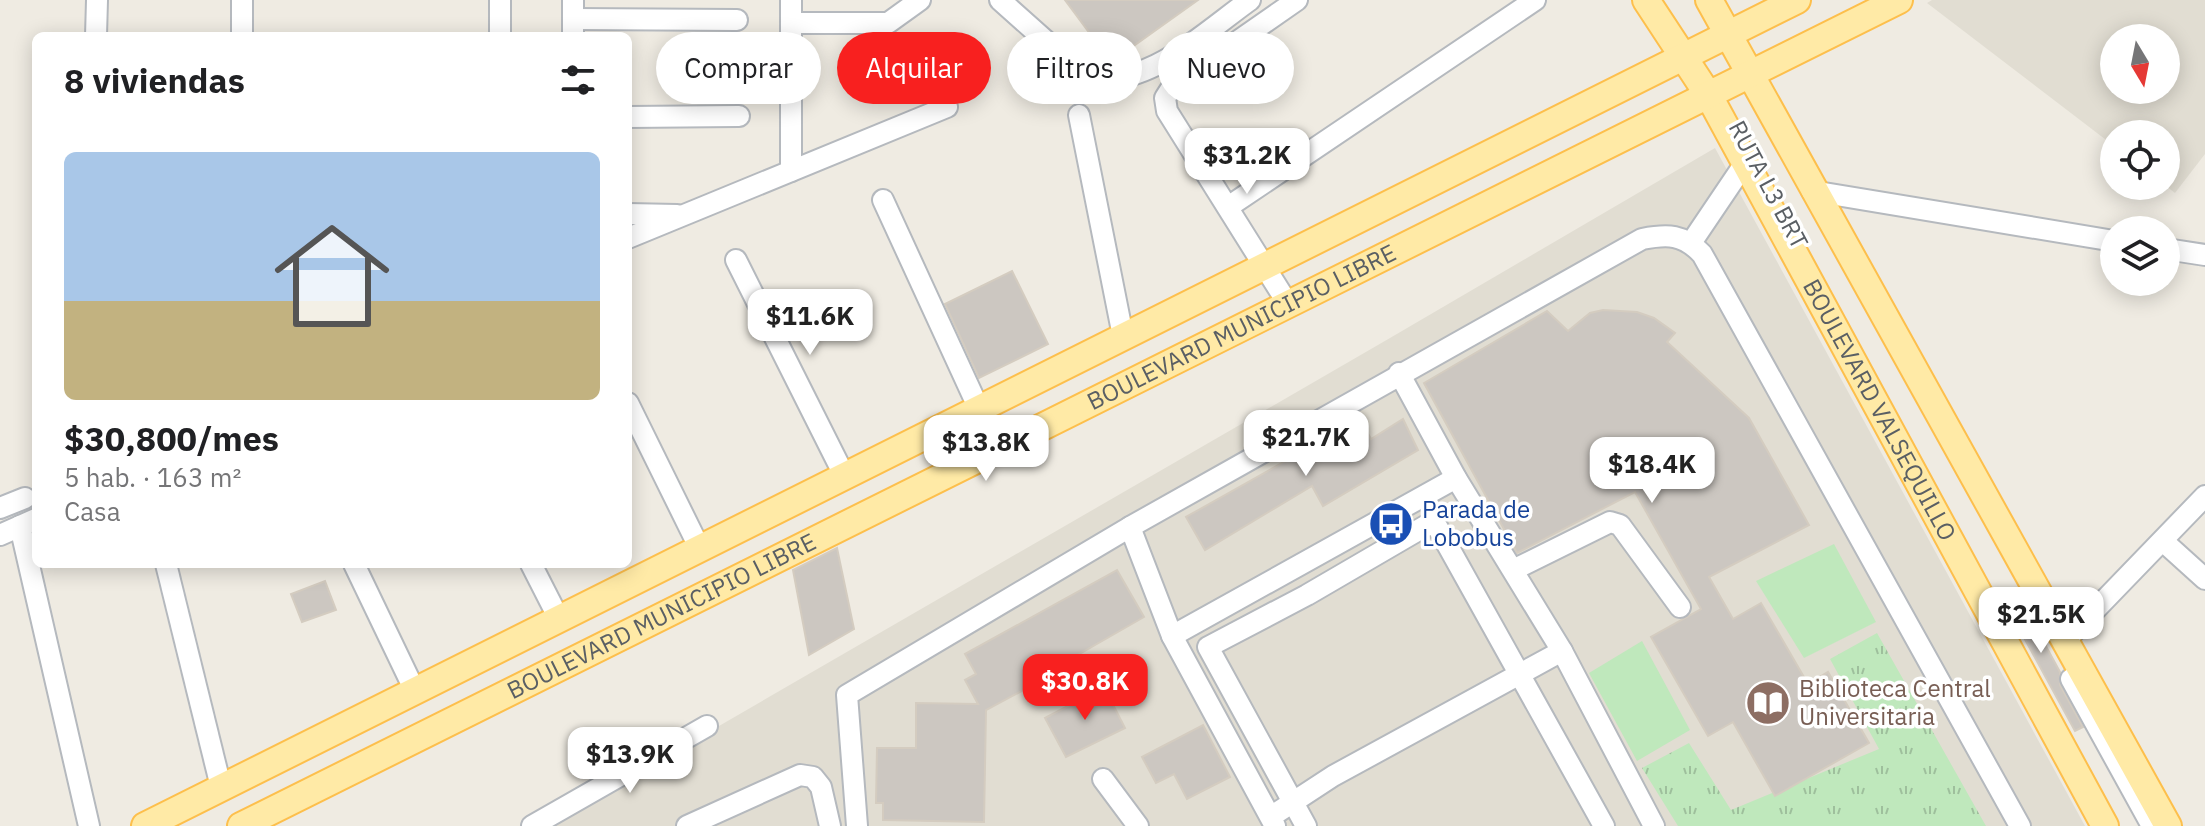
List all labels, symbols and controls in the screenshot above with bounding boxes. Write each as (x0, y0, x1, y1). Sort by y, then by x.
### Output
north arrow (2100, 24, 2180, 104)
map controls (2100, 24, 2180, 296)
chip: Comprar (656, 32, 821, 104)
chip: Alquilar (837, 32, 991, 104)
chip: Filtros (1007, 32, 1142, 104)
chip: Nuevo (1158, 32, 1294, 104)
text: 8 viviendas (64, 58, 245, 102)
icon: filters (556, 58, 600, 102)
street label: RUTA L3 BRT (1722, 115, 1816, 254)
button: locate (2100, 120, 2180, 200)
pin: $31.2K (1182, 128, 1312, 196)
text: $31.2K (1203, 137, 1291, 171)
icon: home (260, 204, 404, 348)
button: layers (2100, 216, 2180, 296)
street label: BOULEVARD MUNICIPIO LIBRE (1081, 236, 1401, 417)
street label: BOULEVARD VALSEQUILLO (1796, 273, 1964, 546)
pin: $11.6K (745, 289, 875, 357)
text: $11.6K (766, 298, 854, 332)
pin: $21.7K (1241, 410, 1371, 478)
pin: $13.8K (921, 415, 1051, 483)
text: $30,800/mes (64, 416, 279, 460)
text: $21.7K (1262, 419, 1350, 453)
text: $13.8K (942, 424, 1030, 458)
pin: $18.4K (1587, 437, 1717, 505)
text: $18.4K (1608, 446, 1696, 480)
text: 5 hab. · 163 m² (64, 460, 241, 494)
place label: Parada de Lobobus (1422, 493, 1530, 553)
text: Casa (64, 494, 121, 528)
bus stop icon: Parada de Lobobus (1367, 500, 1415, 548)
street label: BOULEVARD MUNICIPIO LIBRE (501, 525, 821, 706)
pin: $21.5K (1976, 587, 2106, 655)
text: $21.5K (1997, 596, 2085, 630)
pin: $30.8K (1020, 654, 1150, 722)
text: $30.8K (1041, 663, 1129, 697)
place label: Biblioteca Central Universitaria (1799, 672, 1991, 732)
library icon: Biblioteca Central Universitaria (1744, 679, 1792, 727)
pin: $13.9K (565, 727, 695, 795)
text: $13.9K (586, 736, 674, 770)

